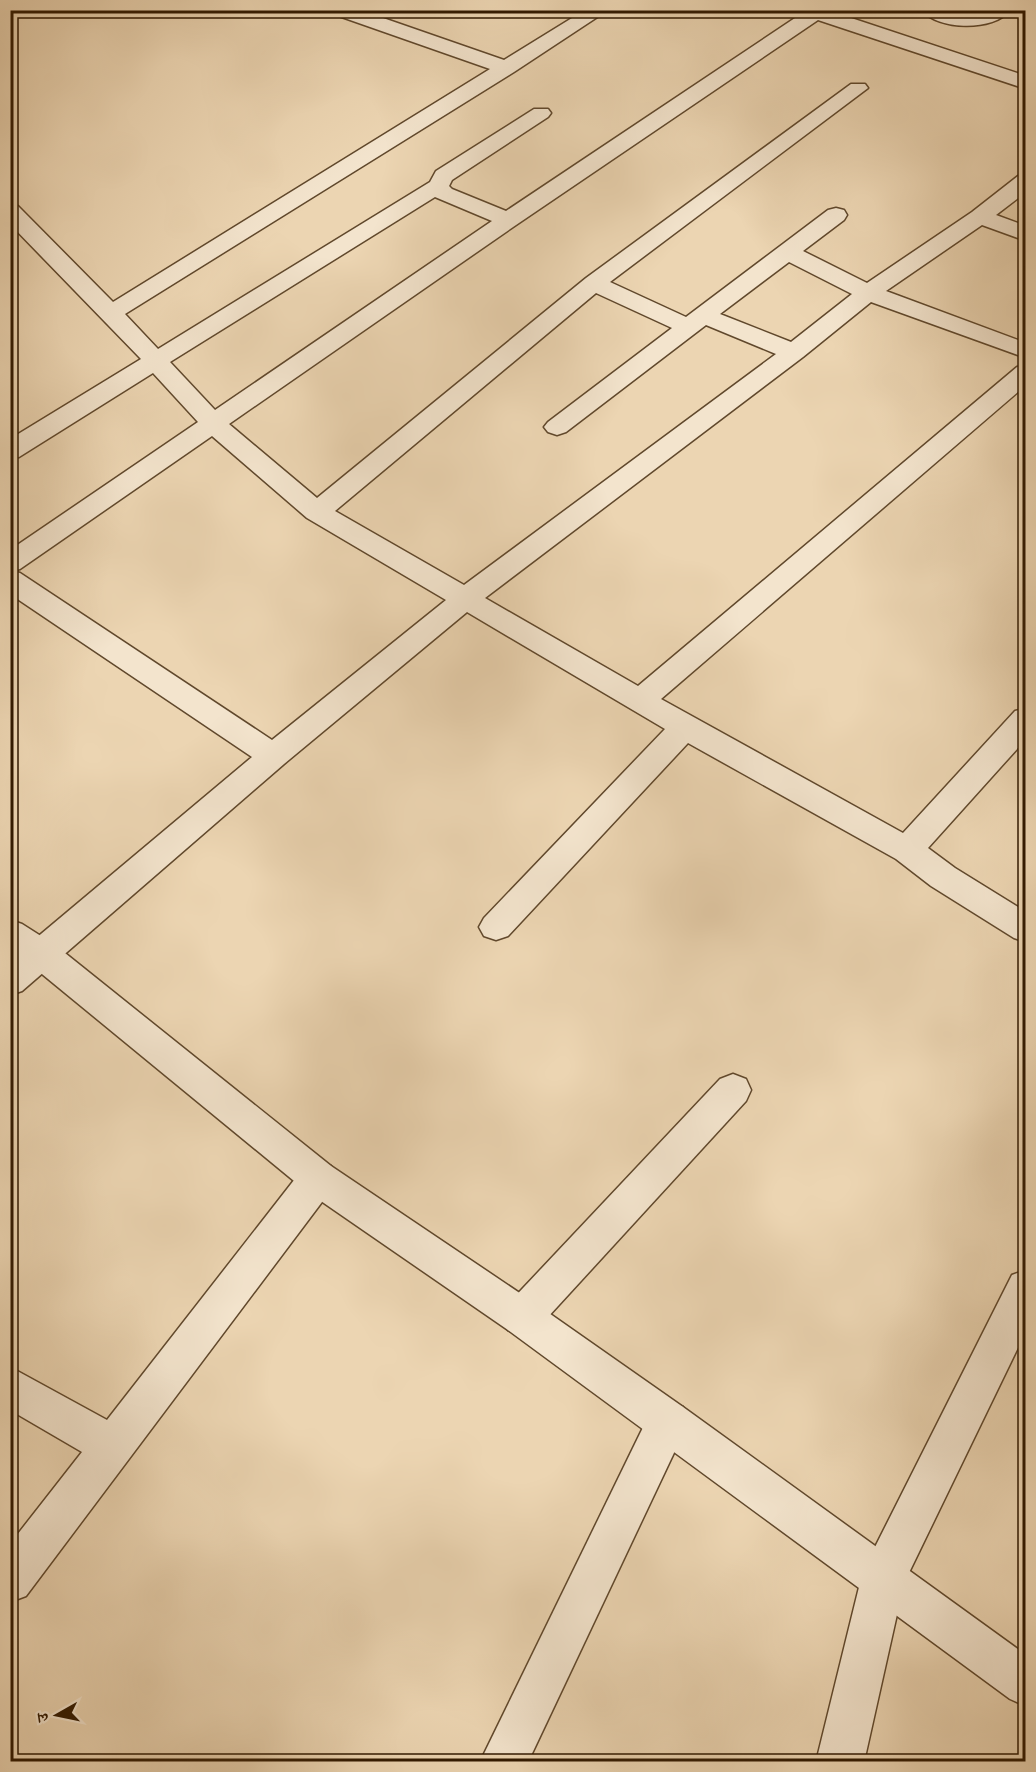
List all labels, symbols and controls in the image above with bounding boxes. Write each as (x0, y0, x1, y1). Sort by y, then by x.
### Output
north arrow (27, 1685, 87, 1745)
text: उ (32, 1710, 54, 1724)

